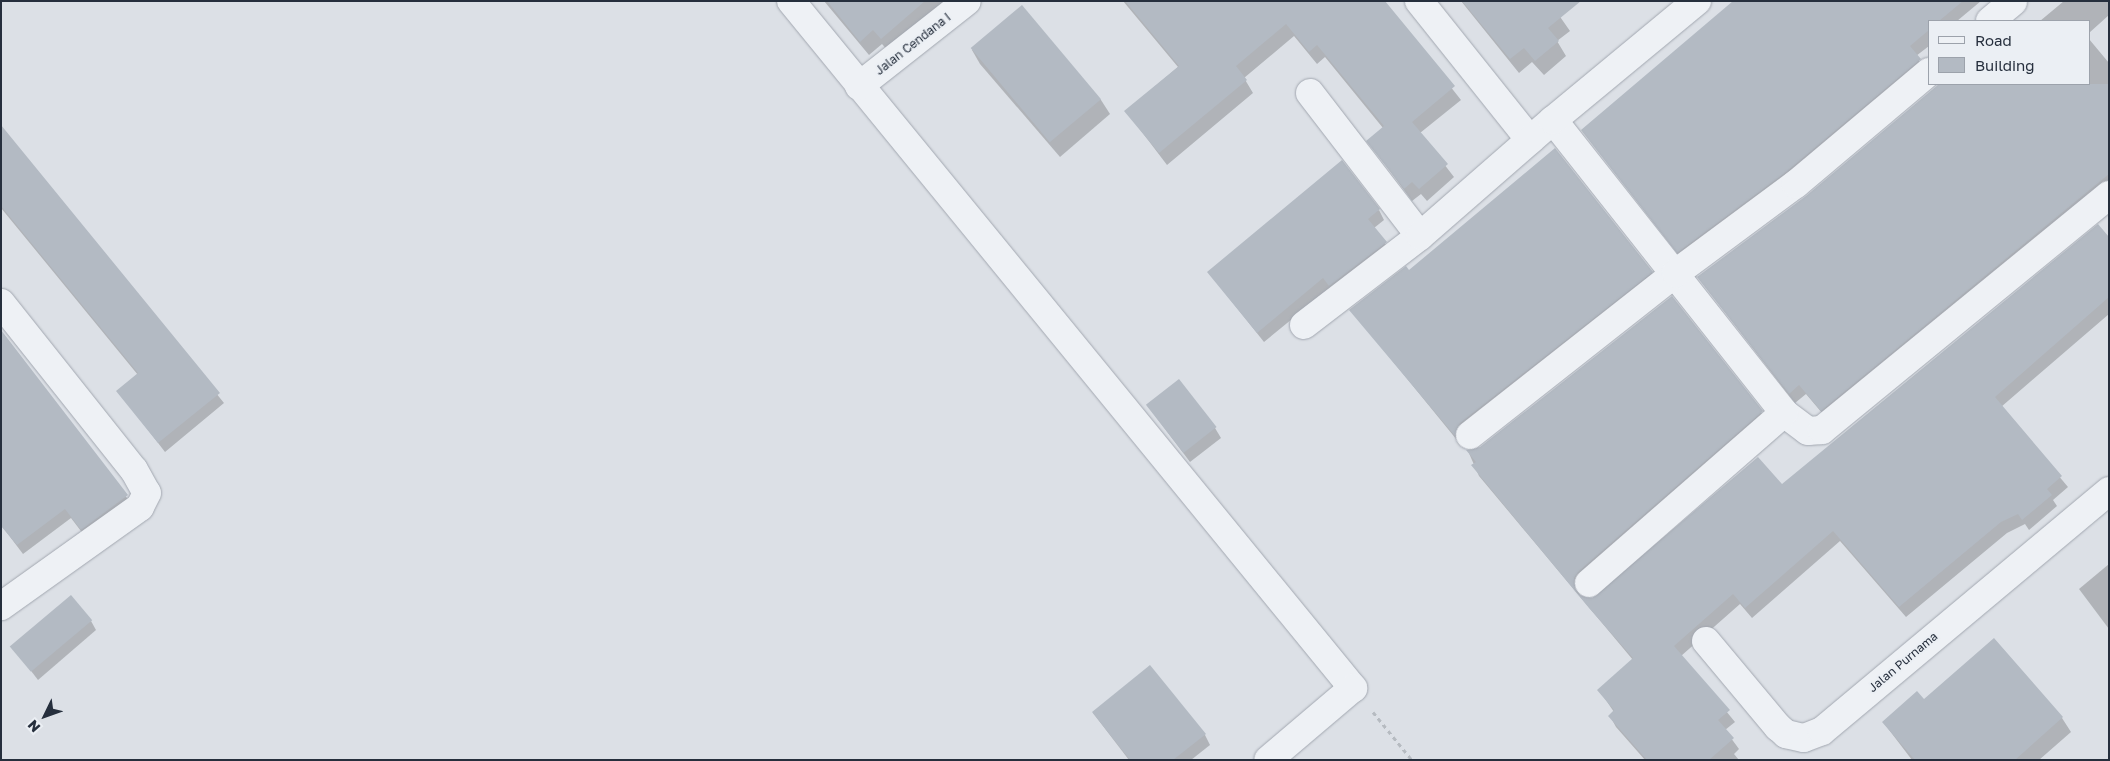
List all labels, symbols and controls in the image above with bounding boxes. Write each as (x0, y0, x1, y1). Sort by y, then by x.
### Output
street label: Jalan Cendana I (872, 10, 954, 78)
legend (1928, 20, 2090, 85)
text: Road (1975, 31, 2012, 49)
text: Building (1975, 56, 2035, 74)
street label: Jalan Purnama (1866, 629, 1940, 695)
north arrow (20, 691, 70, 741)
text: N (24, 717, 43, 736)

